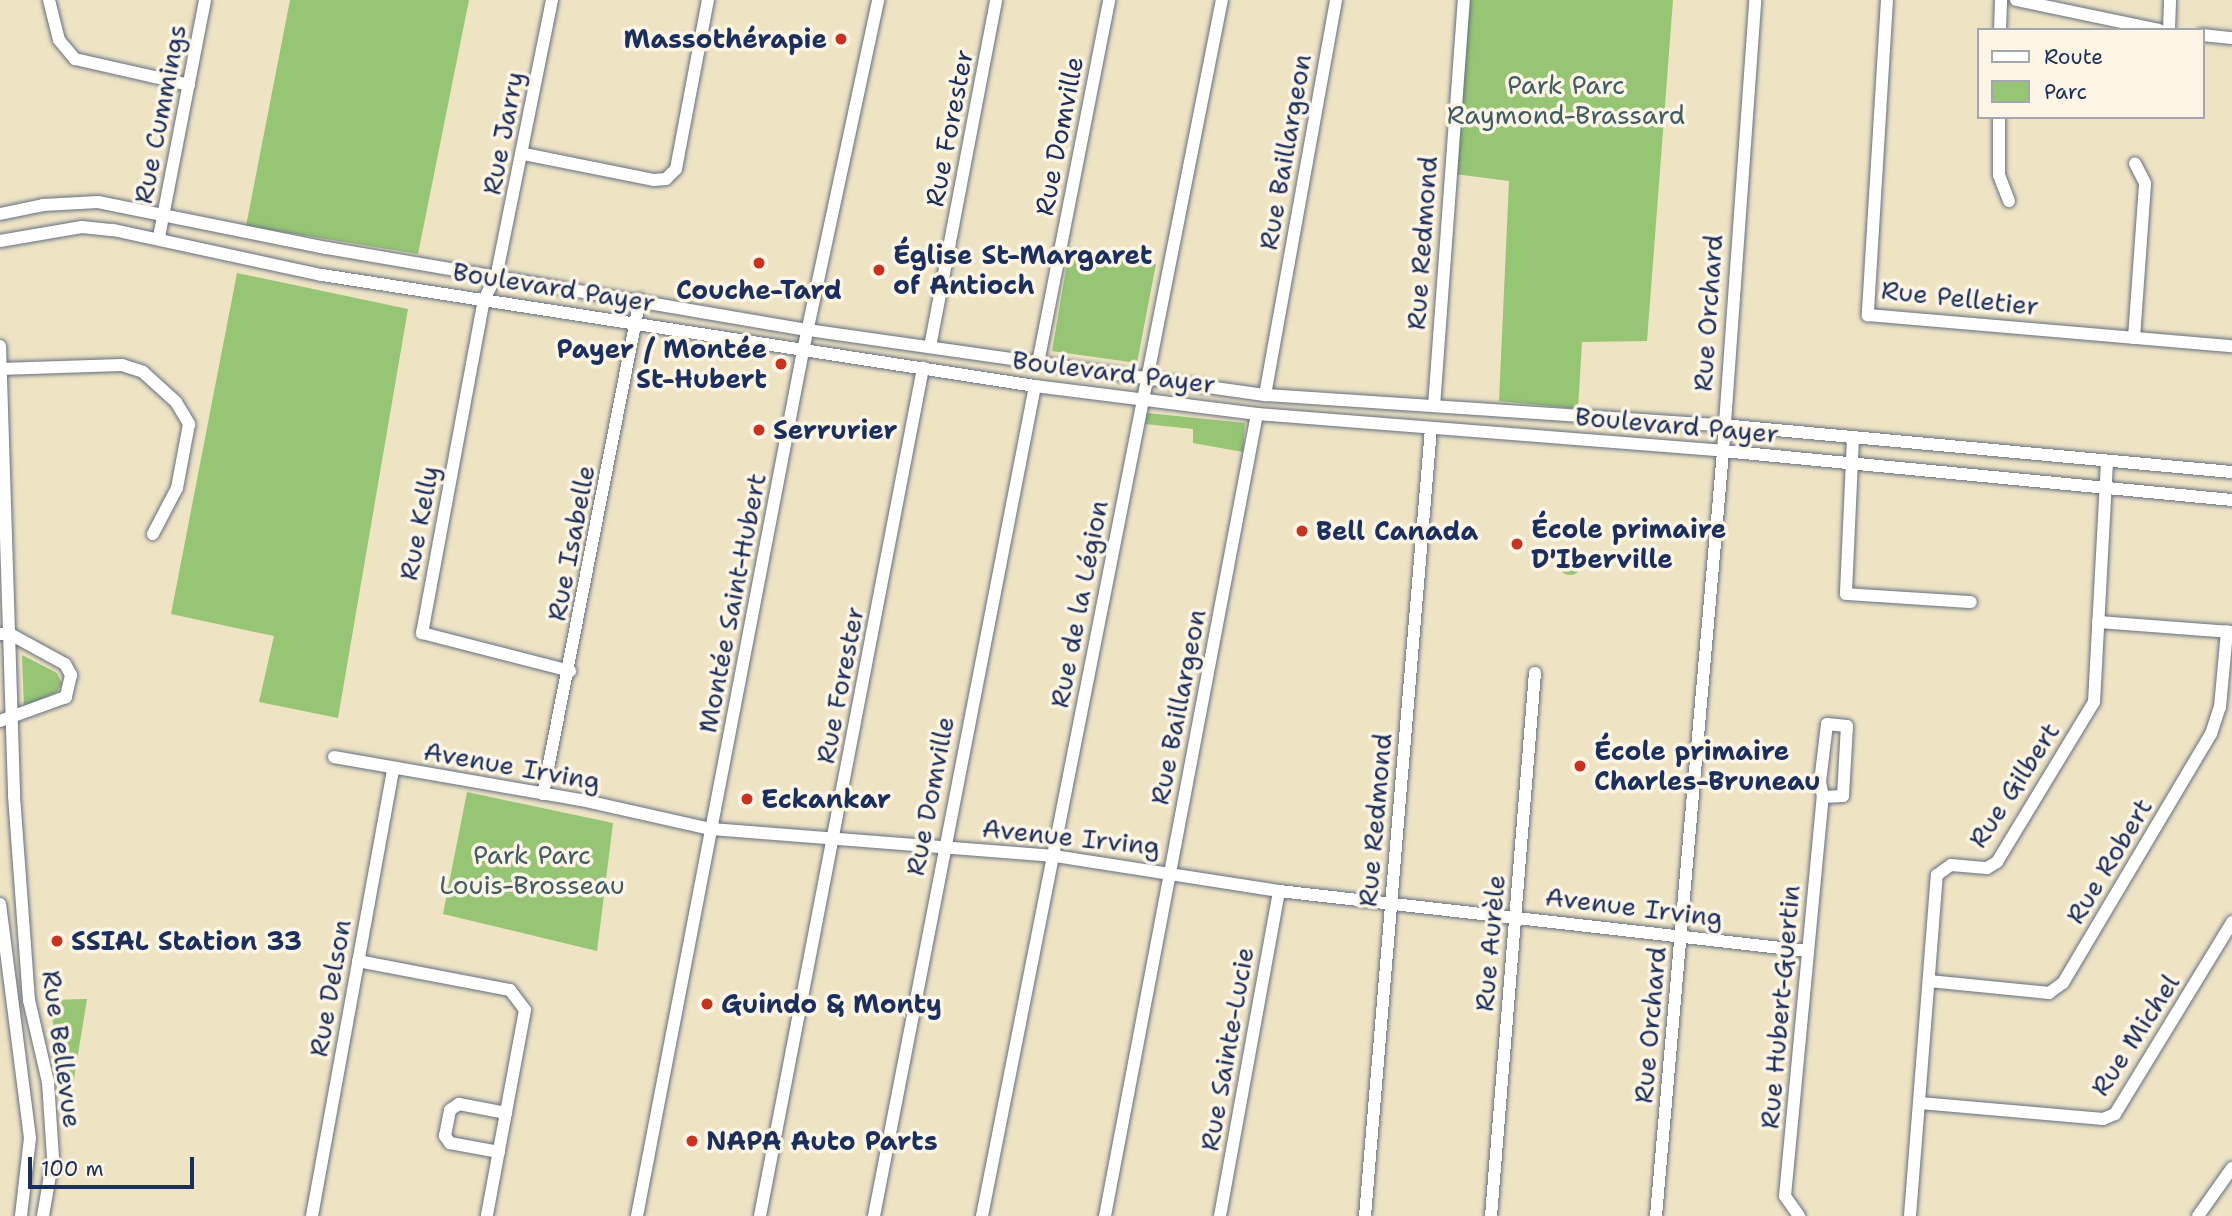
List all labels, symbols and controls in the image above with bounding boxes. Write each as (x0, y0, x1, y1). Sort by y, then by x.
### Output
street label: Rue Cummings (127, 22, 193, 206)
place label: Massothérapie (624, 23, 827, 55)
legend (1976, 28, 2204, 119)
marker: Massothérapie (833, 31, 849, 47)
text: Route (2044, 43, 2103, 71)
street label: Rue Forester (918, 47, 980, 209)
street label: Rue Baillargeon (1252, 52, 1318, 252)
street label: Rue Domville (1028, 54, 1090, 218)
street label: Rue Jarry (476, 69, 530, 197)
park label: Park Parc Raymond-Brassard (1447, 69, 1685, 130)
text: Parc (2044, 78, 2087, 106)
street label: Rue Redmond (1400, 155, 1444, 331)
street label: Rue Orchard (1687, 234, 1729, 392)
place label: Église St-Margaret of Antioch (893, 239, 1152, 300)
marker: Couche-Tard (751, 255, 767, 271)
street label: Boulevard Payer (451, 256, 657, 318)
marker: Église St-Margaret of Antioch (871, 262, 887, 278)
place label: Couche-Tard (676, 274, 842, 306)
street label: Rue Pelletier (1880, 274, 2040, 322)
place label: Payer / Montée St-Hubert (557, 333, 767, 394)
street label: Boulevard Payer (1011, 344, 1217, 400)
marker: Payer / Montée St-Hubert (773, 356, 789, 372)
street label: Boulevard Payer (1574, 401, 1780, 449)
place label: Serrurier (773, 414, 897, 446)
marker: Serrurier (751, 422, 767, 438)
street label: Rue Isabelle (541, 462, 601, 624)
street label: Rue Kelly (393, 463, 445, 583)
street label: Montée Saint-Hubert (692, 471, 772, 735)
street label: Rue de la Légion (1044, 498, 1114, 710)
place label: École primaire D'Iberville (1531, 513, 1726, 574)
place label: Bell Canada (1316, 515, 1478, 547)
marker: Bell Canada (1294, 523, 1310, 539)
marker: École primaire D'Iberville (1509, 536, 1525, 552)
street label: Rue Forester (809, 604, 871, 766)
street label: Rue Baillargeon (1144, 607, 1212, 807)
street label: Rue Domville (899, 714, 961, 878)
street label: Rue Gilbert (1962, 717, 2066, 853)
street label: Rue Redmond (1352, 732, 1398, 908)
street label: Avenue Irving (421, 735, 603, 797)
place label: École primaire Charles-Bruneau (1594, 735, 1821, 796)
marker: École primaire Charles-Bruneau (1572, 758, 1588, 774)
place label: Eckankar (761, 783, 891, 815)
marker: Eckankar (739, 791, 755, 807)
street label: Rue Robert (2059, 793, 2159, 929)
street label: Avenue Irving (981, 812, 1161, 862)
park label: Park Parc Louis-Brosseau (439, 839, 625, 900)
street label: Rue Aurèle (1468, 873, 1512, 1013)
street label: Avenue Irving (1543, 881, 1725, 933)
street label: Rue Hubert-Guertin (1754, 884, 1806, 1130)
street label: Rue Delson (303, 917, 357, 1059)
place label: SSIAL Station 33 (71, 925, 302, 957)
marker: SSIAL Station 33 (49, 933, 65, 949)
street label: Rue Sainte-Lucie (1194, 945, 1260, 1153)
street label: Rue Orchard (1628, 945, 1672, 1105)
street label: Rue Bellevue (36, 968, 88, 1130)
street label: Rue Michel (2084, 968, 2186, 1102)
place label: Guindo & Monty (721, 988, 942, 1020)
marker: Guindo & Monty (699, 996, 715, 1012)
place label: NAPA Auto Parts (706, 1125, 938, 1157)
marker: NAPA Auto Parts (684, 1133, 700, 1149)
scale bar (32, 1142, 198, 1186)
text: 100 m (41, 1155, 104, 1183)

